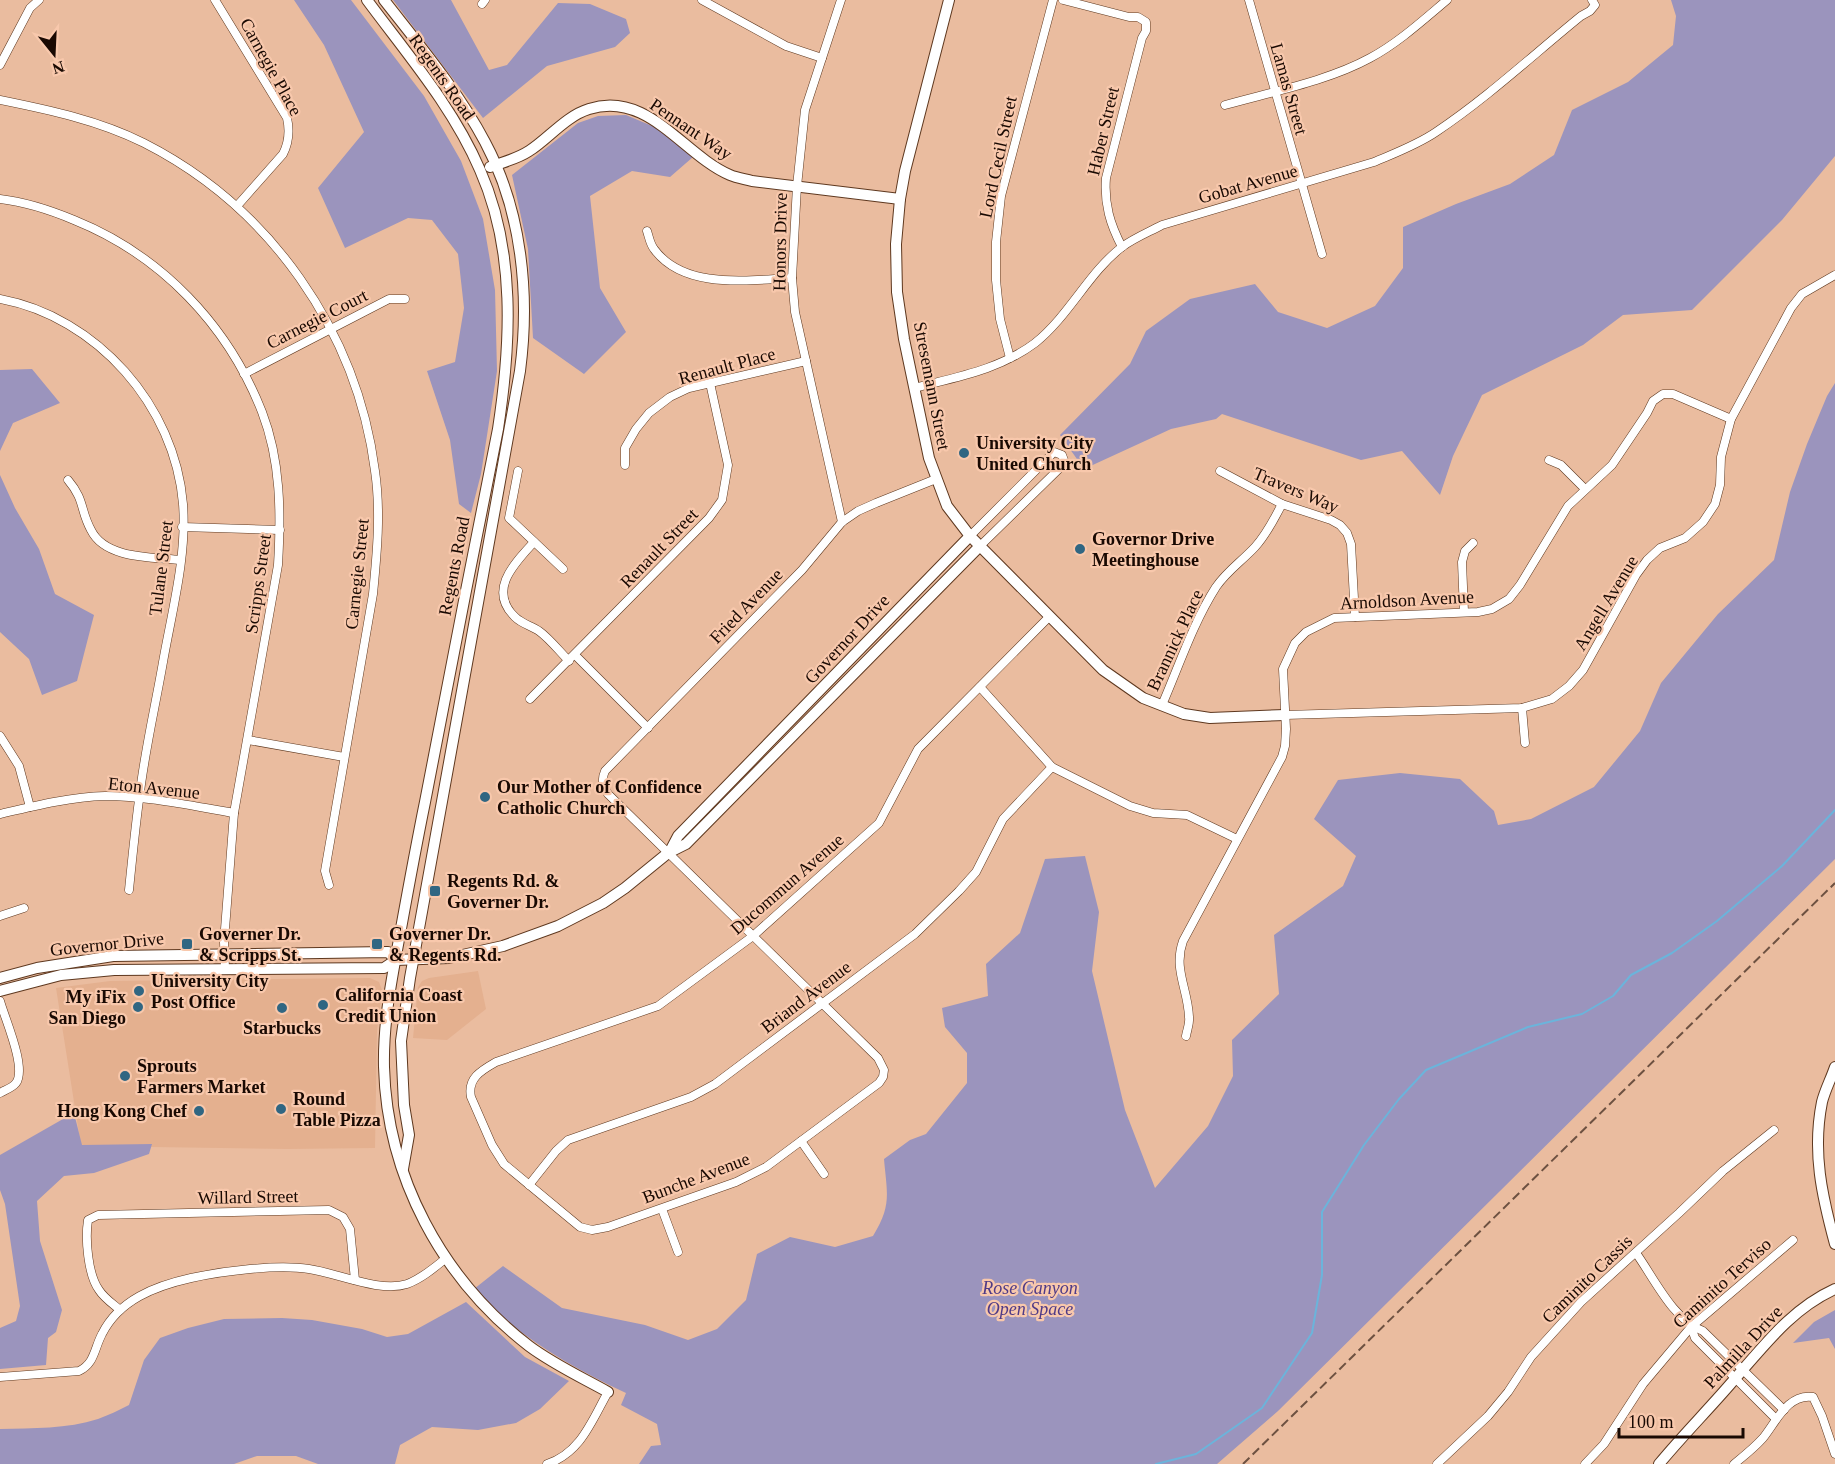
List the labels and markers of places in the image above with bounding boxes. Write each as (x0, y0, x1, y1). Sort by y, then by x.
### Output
place label: University City United Church (976, 433, 1093, 474)
marker: University City United Church (957, 446, 971, 460)
place label: Governor Drive Meetinghouse (1092, 529, 1214, 570)
marker: Governor Drive Meetinghouse (1073, 542, 1087, 556)
place label: Our Mother of Confidence Catholic Church (497, 777, 702, 818)
marker: Our Mother of Confidence Catholic Church (478, 790, 492, 804)
place label: Regents Rd. & Governer Dr. (447, 871, 560, 912)
marker: Regents Rd. & Governer Dr. (428, 884, 442, 898)
place label: Governer Dr. & Scripps St. (199, 924, 302, 965)
place label: Governer Dr. & Regents Rd. (389, 924, 502, 965)
marker: Governer Dr. & Scripps St. (180, 937, 194, 951)
marker: Governer Dr. & Regents Rd. (370, 937, 384, 951)
place label: University City Post Office (151, 971, 268, 1012)
marker: University City Post Office (132, 984, 146, 998)
place label: California Coast Credit Union (335, 985, 463, 1026)
place label: My iFix San Diego (48, 987, 126, 1028)
marker: California Coast Credit Union (316, 998, 330, 1012)
marker: My iFix San Diego (131, 1000, 145, 1014)
marker: Starbucks (275, 1001, 289, 1015)
place label: Starbucks (243, 1018, 321, 1038)
place label: Sprouts Farmers Market (137, 1056, 265, 1097)
marker: Sprouts Farmers Market (118, 1069, 132, 1083)
place label: Round Table Pizza (293, 1089, 381, 1130)
place label: Hong Kong Chef (57, 1101, 188, 1121)
marker: Round Table Pizza (274, 1102, 288, 1116)
marker: Hong Kong Chef (192, 1104, 206, 1118)

